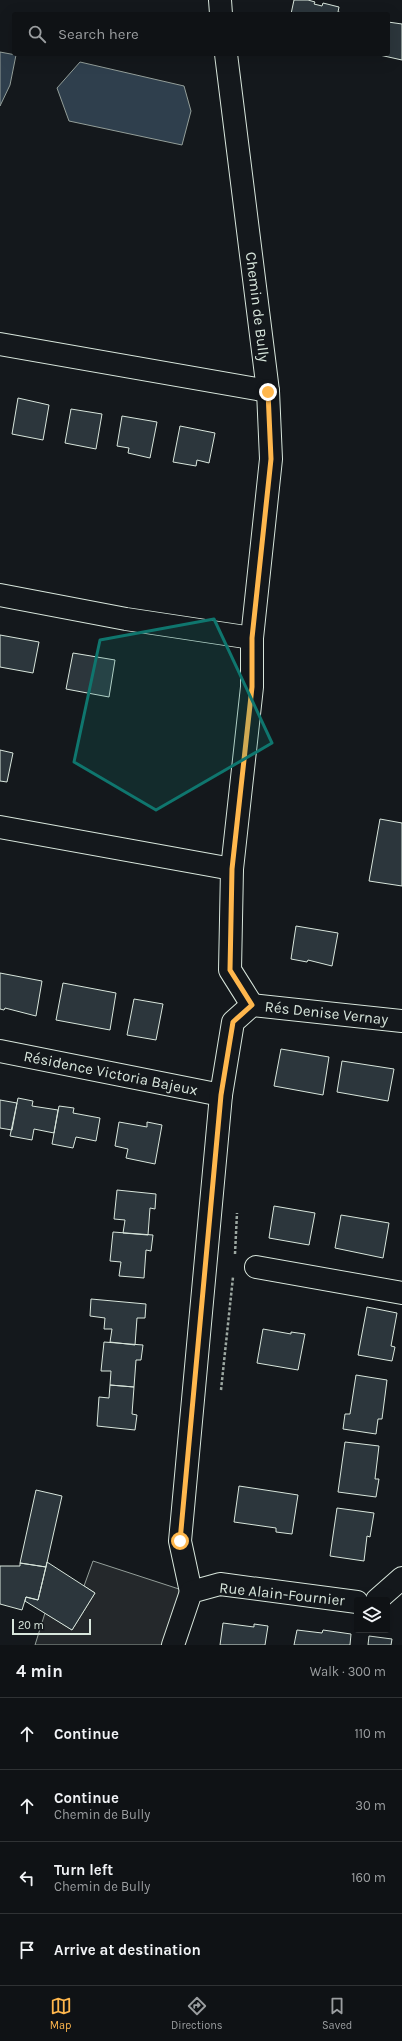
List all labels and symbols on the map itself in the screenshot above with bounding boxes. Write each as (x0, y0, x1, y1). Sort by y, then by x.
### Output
street label: Chemin de Bully (242, 251, 273, 363)
route end (259, 383, 277, 401)
street label: Rés Denise Vernay (264, 997, 389, 1028)
street label: Résidence Victoria Bajeux (22, 1047, 200, 1099)
route start (171, 1532, 189, 1550)
street label: Rue Alain-Fournier (218, 1578, 346, 1610)
scale bar (12, 1617, 91, 1636)

